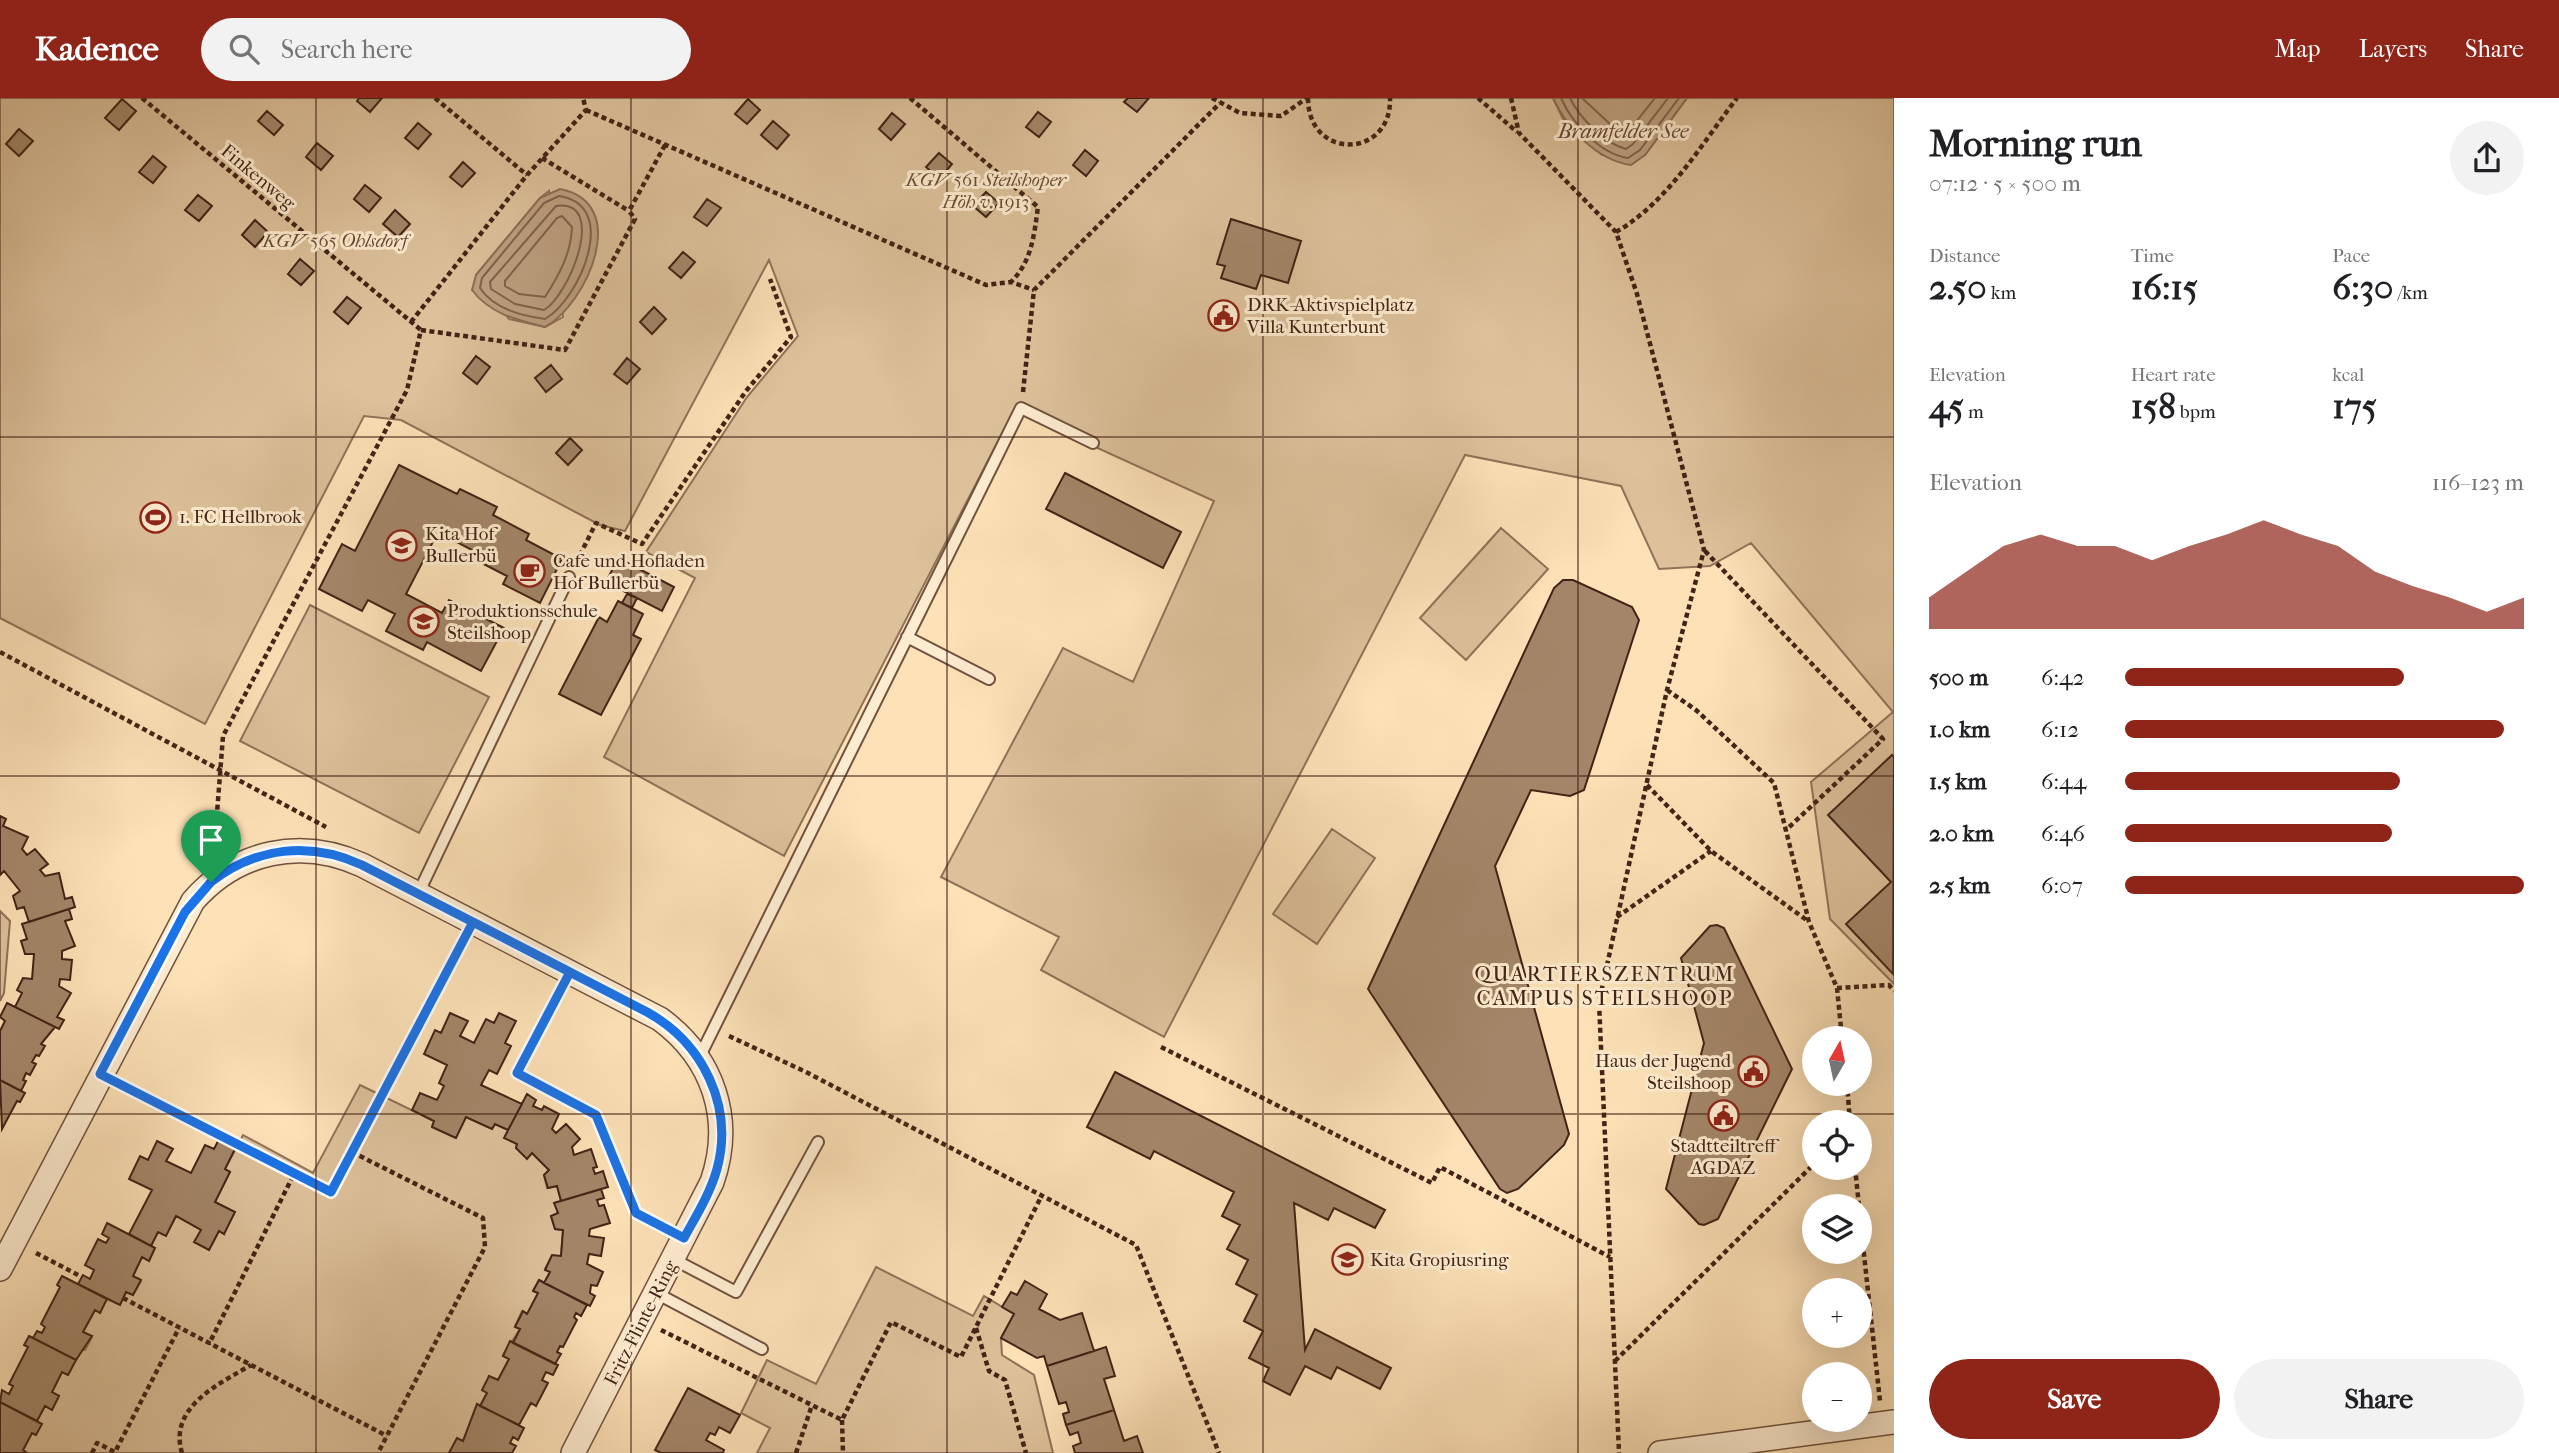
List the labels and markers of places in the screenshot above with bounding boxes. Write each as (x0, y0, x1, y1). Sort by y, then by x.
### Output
place label: DRK-Aktivspielplatz Villa Kunterbunt (1246, 294, 1414, 338)
public building icon: DRK-Aktivspielplatz Villa Kunterbunt (1207, 299, 1241, 333)
sports icon: 1. FC Hellbrook (139, 500, 173, 534)
place label: 1. FC Hellbrook (179, 506, 302, 528)
place label: Kita Hof Bullerbü (425, 523, 498, 567)
school or university icon: Kita Hof Bullerbü (385, 528, 419, 562)
place label: Cafe und Hofladen Hof Bullerbü (553, 550, 705, 594)
cafe icon: Cafe und Hofladen Hof Bullerbü (513, 555, 547, 589)
place label: Produktionsschule Steilshoop (447, 600, 598, 644)
school or university icon: Produktionsschule Steilshoop (407, 605, 441, 639)
pin (181, 810, 241, 882)
place label: Haus der Jugend Steilshoop (1595, 1050, 1732, 1094)
public building icon: Haus der Jugend Steilshoop (1737, 1055, 1771, 1089)
public building icon: Stadtteiltreff AGDAZ (1706, 1098, 1740, 1132)
place label: Stadtteiltreff AGDAZ (1671, 1135, 1780, 1179)
school or university icon: Kita Gropiusring (1330, 1243, 1364, 1277)
place label: Kita Gropiusring (1370, 1249, 1509, 1271)

